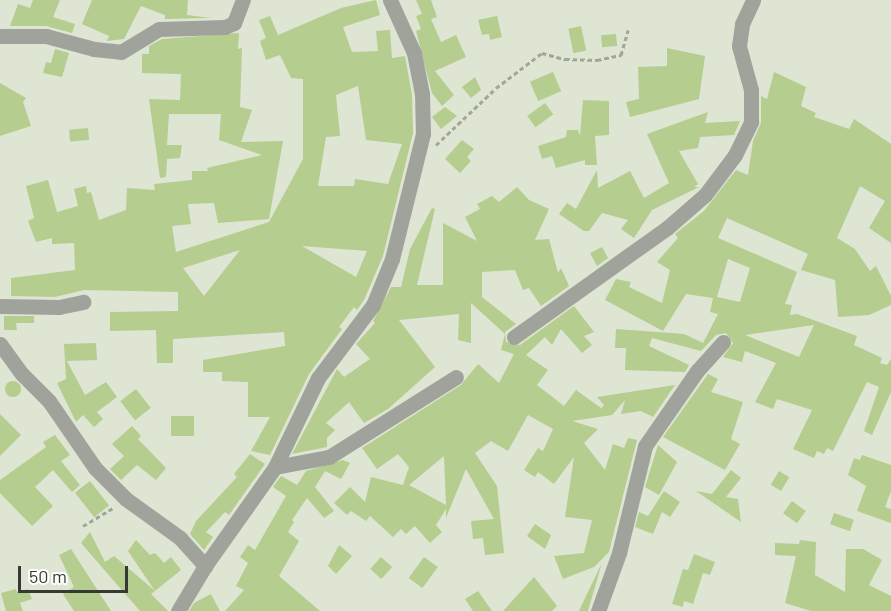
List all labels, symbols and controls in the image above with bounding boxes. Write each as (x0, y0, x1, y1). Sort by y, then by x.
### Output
scale bar (21, 554, 130, 592)
text: 50 m (29, 565, 67, 587)

